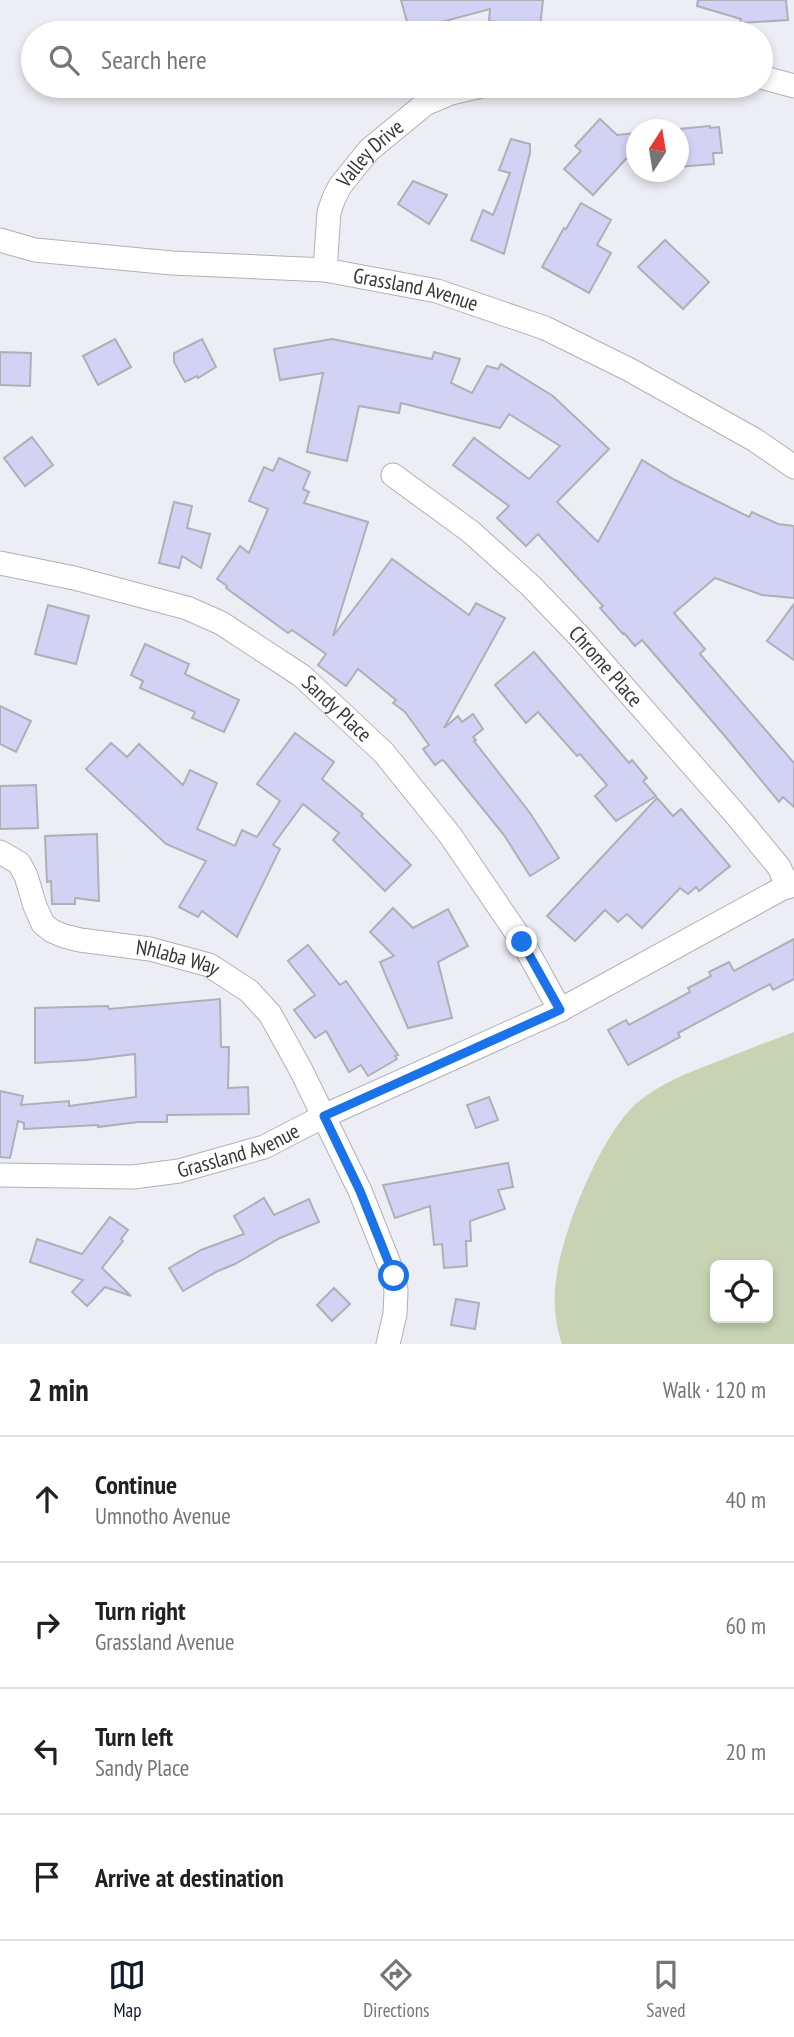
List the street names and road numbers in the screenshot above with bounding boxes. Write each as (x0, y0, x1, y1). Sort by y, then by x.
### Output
street label: Valley Drive (330, 113, 409, 193)
street label: Grassland Avenue (351, 262, 482, 317)
street label: Chrome Place (563, 620, 649, 712)
street label: Sandy Place (296, 669, 378, 748)
street label: Nhlaba Way (135, 933, 225, 982)
street label: Grassland Avenue (174, 1117, 304, 1184)

